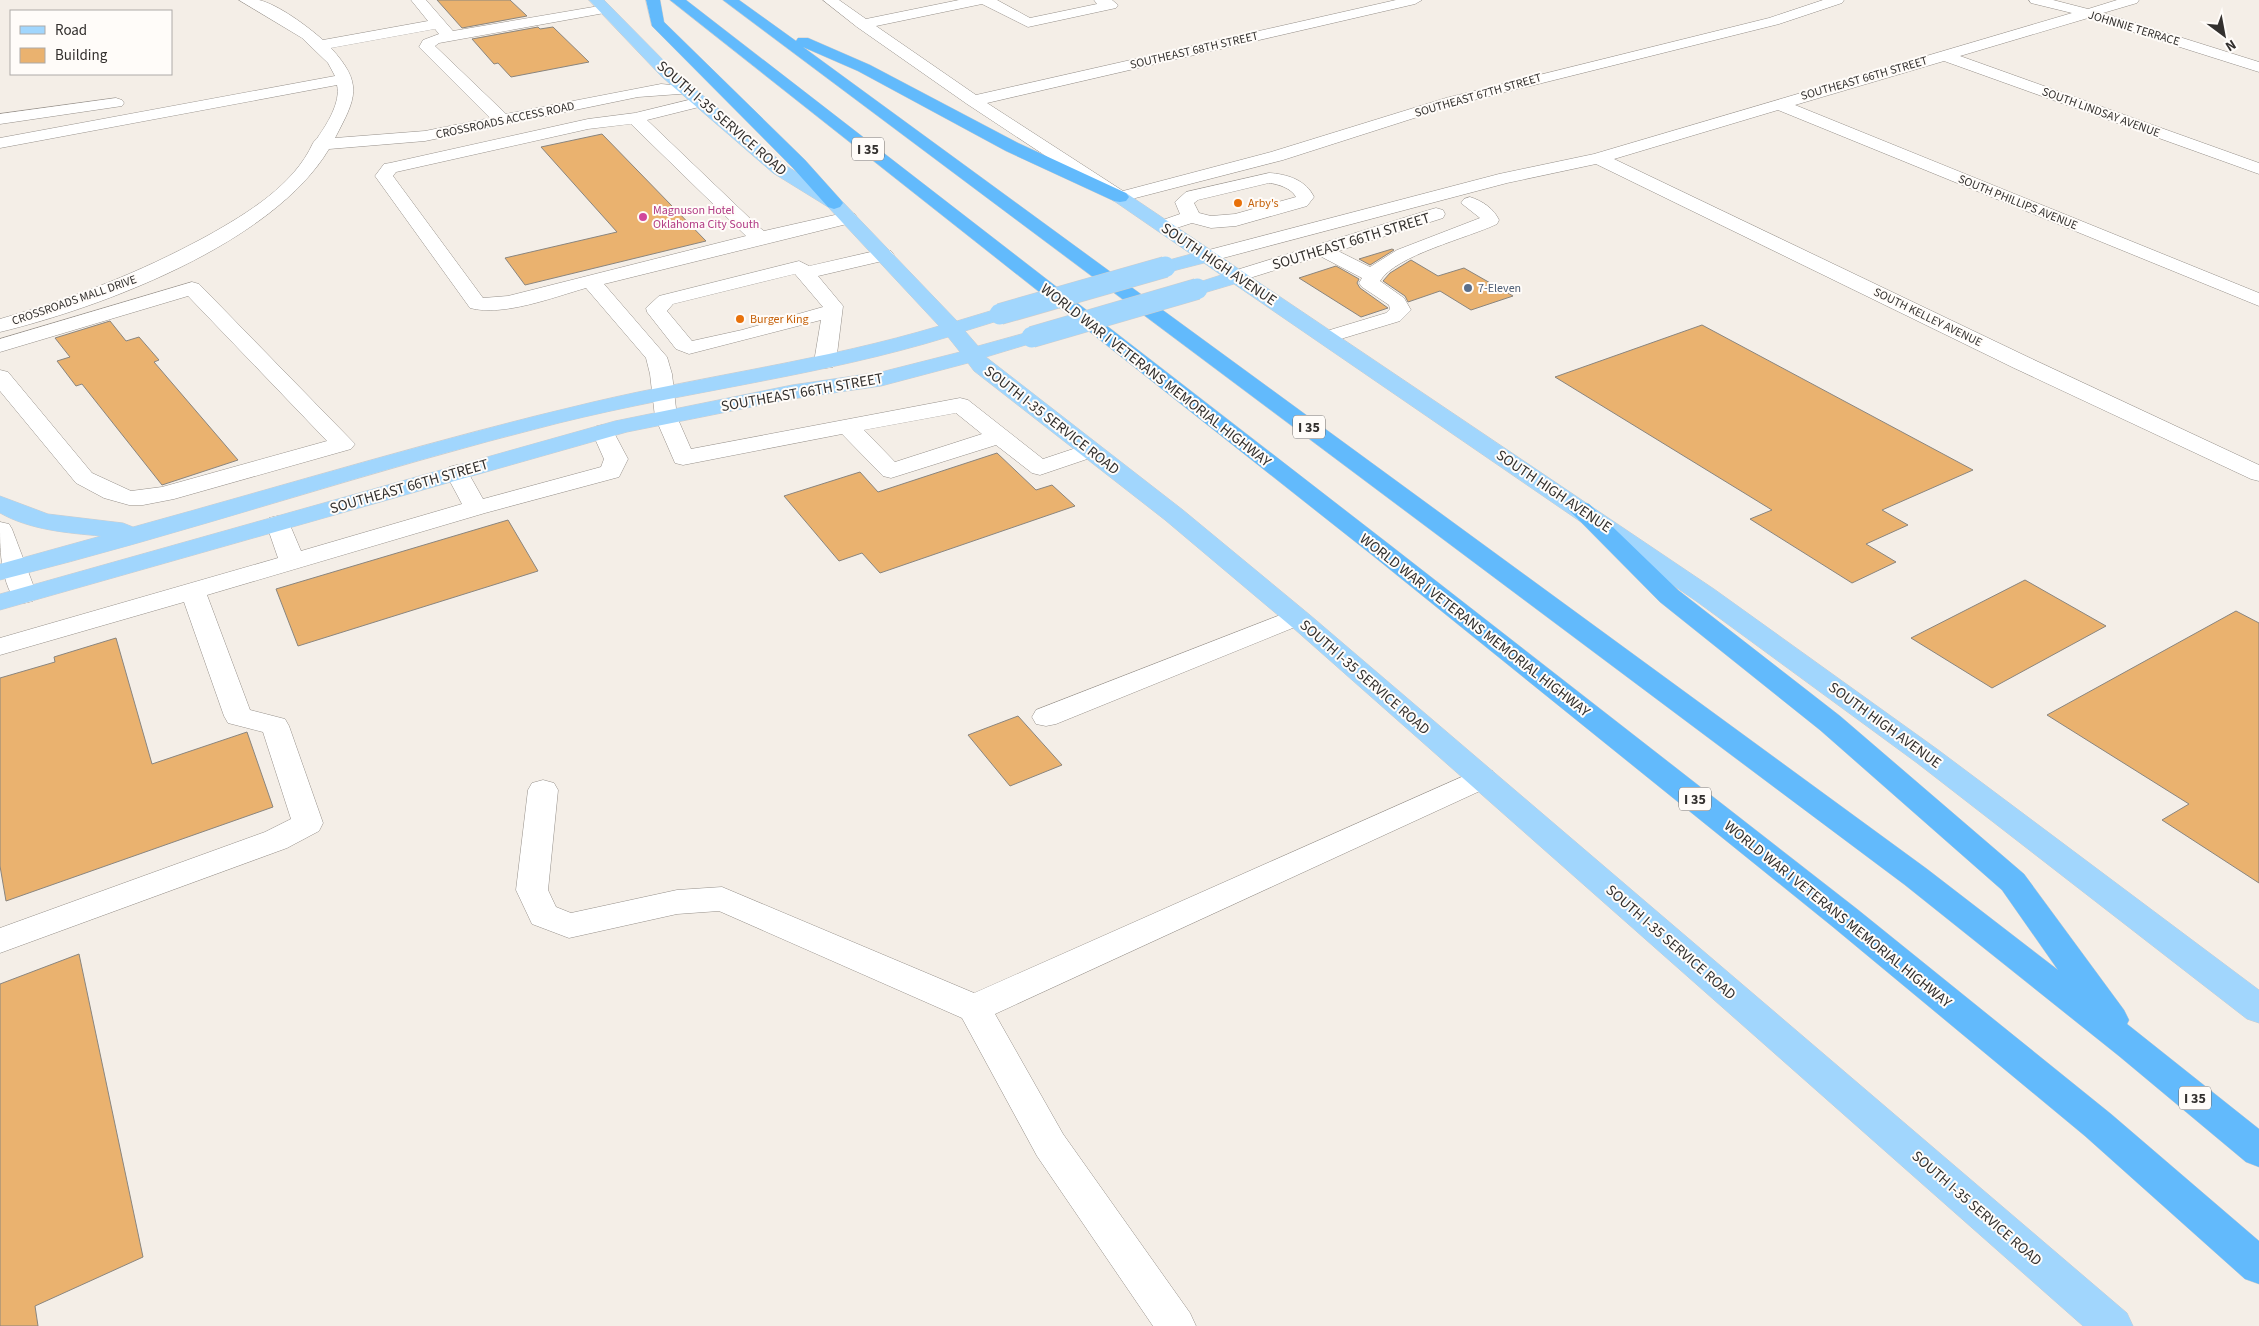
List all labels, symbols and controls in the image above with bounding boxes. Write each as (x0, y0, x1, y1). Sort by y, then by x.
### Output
street label: JOHNNIE TERRACE (2086, 6, 2182, 50)
legend (10, 10, 172, 75)
north arrow (2199, 10, 2249, 60)
text: Road (55, 20, 87, 41)
street label: SOUTHEAST 68TH STREET (1128, 27, 1261, 74)
text: N (2221, 34, 2240, 56)
text: Building (55, 45, 108, 66)
street label: SOUTHEAST 66TH STREET (1799, 52, 1930, 105)
street label: SOUTH I-35 SERVICE ROAD (652, 56, 791, 181)
street label: SOUTHEAST 67TH STREET (1413, 69, 1544, 122)
street label: SOUTH LINDSAY AVENUE (2039, 83, 2162, 142)
street label: CROSSROADS ACCESS ROAD (434, 97, 576, 144)
road number: I 35 (852, 138, 884, 160)
street label: SOUTH PHILLIPS AVENUE (1956, 171, 2080, 234)
place label: Arby's (1248, 195, 1279, 212)
marker: Arby's (1232, 197, 1244, 209)
place label: Magnuson Hotel Oklahoma City South (653, 202, 759, 233)
street label: SOUTHEAST 66TH STREET (1270, 207, 1433, 276)
marker: Magnuson Hotel Oklahoma City South (637, 211, 649, 223)
street label: SOUTH HIGH AVENUE (1157, 218, 1281, 311)
street label: CROSSROADS MALL DRIVE (10, 271, 139, 330)
street label: WORLD WAR I VETERANS MEMORIAL HIGHWAY (1036, 279, 1276, 473)
place label: 7-Eleven (1478, 280, 1521, 297)
marker: 7-Eleven (1462, 282, 1474, 294)
street label: SOUTH KELLEY AVENUE (1871, 284, 1985, 351)
place label: Burger King (750, 311, 809, 328)
marker: Burger King (734, 313, 746, 325)
street label: SOUTH I-35 SERVICE ROAD (980, 361, 1124, 480)
street label: SOUTHEAST 66TH STREET (719, 368, 885, 417)
road number: I 35 (1293, 416, 1325, 438)
street label: SOUTH HIGH AVENUE (1492, 445, 1616, 538)
street label: SOUTHEAST 66TH STREET (327, 454, 491, 519)
street label: WORLD WAR I VETERANS MEMORIAL HIGHWAY (1355, 529, 1595, 723)
street label: SOUTH I-35 SERVICE ROAD (1295, 615, 1434, 740)
street label: SOUTH HIGH AVENUE (1824, 677, 1946, 774)
road number: I 35 (1679, 788, 1711, 811)
street label: WORLD WAR I VETERANS MEMORIAL HIGHWAY (1719, 816, 1957, 1013)
street label: SOUTH I-35 SERVICE ROAD (1601, 880, 1740, 1005)
road number: I 35 (2179, 1086, 2211, 1110)
street label: SOUTH I-35 SERVICE ROAD (1907, 1146, 2046, 1271)

